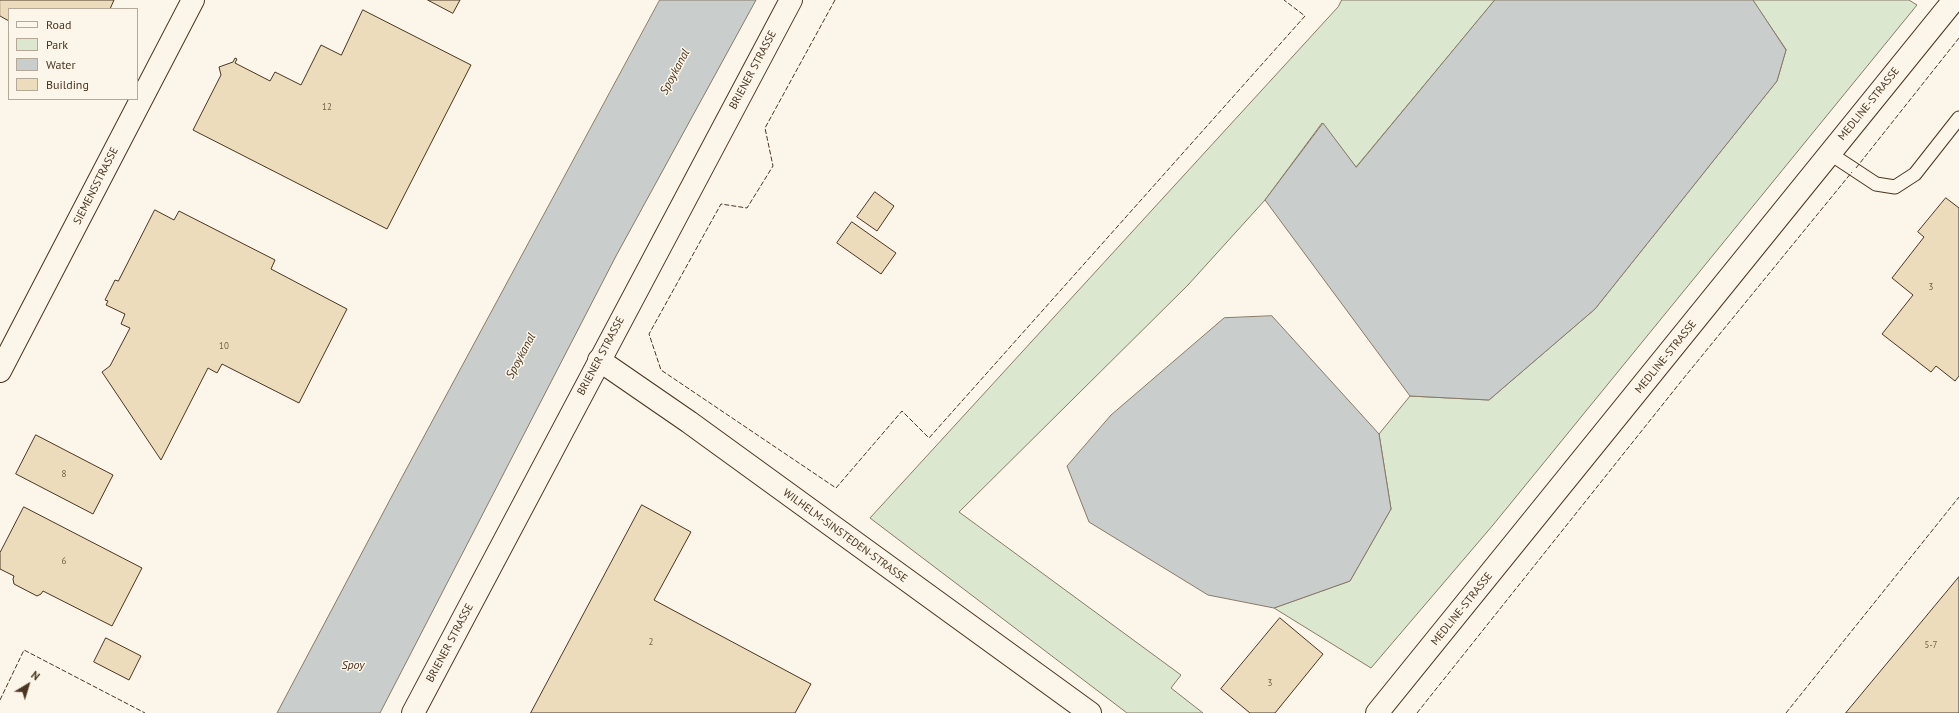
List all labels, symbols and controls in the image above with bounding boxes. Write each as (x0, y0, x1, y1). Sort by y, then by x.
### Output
legend (8, 8, 138, 100)
text: Road (46, 17, 71, 32)
street label: BRIENER STRASSE (727, 28, 779, 112)
text: Park (46, 37, 68, 52)
water label: Spoykanal (657, 47, 693, 97)
text: Water (46, 57, 76, 72)
street label: MEDLINE-STRASSE (1836, 65, 1902, 143)
text: Building (46, 77, 89, 92)
house number: 12 (322, 102, 332, 112)
street label: SIEMENSSTRASSE (71, 145, 121, 227)
house number: 3 (1929, 282, 1933, 292)
street label: BRIENER STRASSE (575, 314, 627, 398)
street label: MEDLINE-STRASSE (1633, 318, 1699, 396)
water label: Spoykanal (503, 331, 539, 381)
house number: 10 (219, 341, 229, 351)
house number: 8 (62, 469, 66, 479)
street label: WILHELM-SINSTEDEN-STRASSE (780, 486, 910, 586)
house number: 6 (62, 556, 66, 566)
street label: MEDLINE-STRASSE (1429, 570, 1495, 648)
street label: BRIENER STRASSE (424, 601, 476, 685)
house number: 2 (649, 637, 653, 647)
house number: 5-7 (1924, 640, 1938, 650)
water label: Spoy (341, 659, 365, 673)
north arrow (8, 665, 48, 705)
text: N (28, 668, 43, 683)
house number: 3 (1268, 678, 1272, 688)

